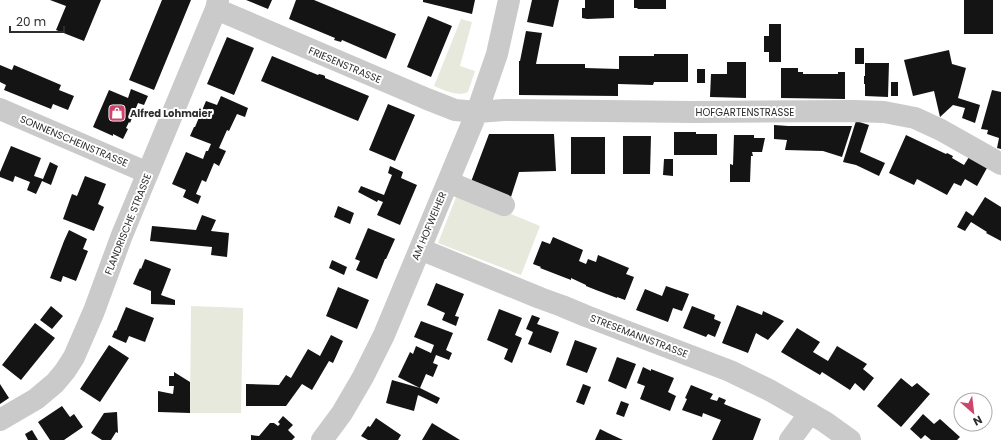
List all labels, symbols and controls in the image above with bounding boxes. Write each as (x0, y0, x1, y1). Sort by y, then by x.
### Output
scale bar (10, 8, 64, 34)
text: 20 m (16, 13, 46, 30)
street label: FRIESENSTRASSE (306, 43, 384, 87)
shop icon: Alfred Lohmaier (107, 103, 127, 123)
street label: HOFGARTENSTRASSE (696, 105, 794, 120)
place label: Alfred Lohmaier (130, 106, 213, 121)
street label: SONNENSCHEINSTRASSE (18, 111, 130, 171)
street label: FLANDRISCHE STRASSE (101, 171, 155, 277)
street label: AM HOFWEIHER (408, 189, 450, 263)
street label: STRESEMANNSTRASSE (588, 310, 690, 362)
north arrow (953, 392, 993, 432)
text: N (970, 412, 985, 430)

